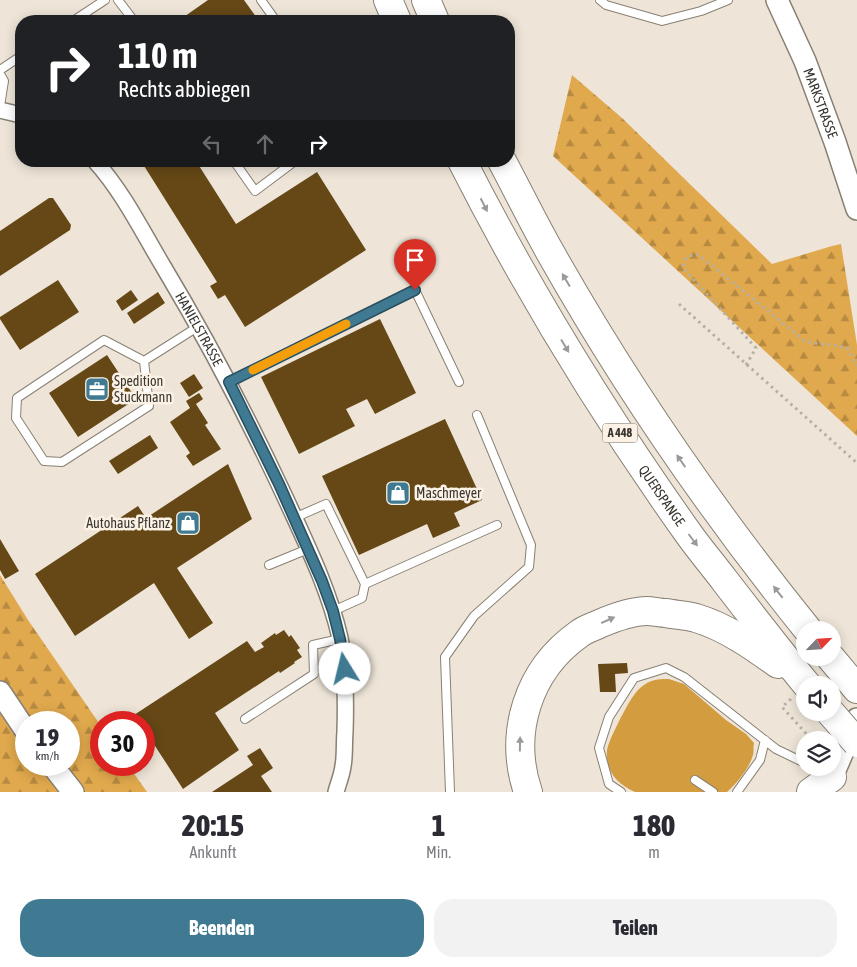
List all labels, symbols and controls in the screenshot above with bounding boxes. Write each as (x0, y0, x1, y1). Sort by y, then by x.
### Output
icon: right (35, 35, 100, 100)
text: 110 m (118, 35, 197, 75)
street label: MARKSTRASSE (800, 66, 841, 141)
text: Rechts abbiegen (118, 76, 251, 102)
icon: left (198, 130, 226, 158)
icon: ahead (251, 130, 279, 158)
icon: right (304, 130, 332, 158)
one-way arrow (480, 198, 488, 212)
pin (394, 239, 436, 290)
icon: arrive (401, 246, 429, 274)
one-way arrow (562, 273, 571, 286)
street label: HANIELSTRASSE (172, 289, 226, 369)
one-way arrow (560, 339, 569, 352)
place label: Spedition Stuckmann (114, 373, 172, 405)
office icon: Spedition Stuckmann (84, 376, 110, 402)
road number: A 448 (602, 423, 638, 442)
one-way arrow (676, 454, 686, 468)
street label: QUERSPANGE (635, 462, 688, 529)
shop icon: Maschmeyer (385, 480, 411, 506)
place label: Maschmeyer (416, 485, 482, 501)
shop icon: Autohaus Pflanz (175, 510, 201, 536)
place label: Autohaus Pflanz (86, 515, 170, 531)
one-way arrow (688, 533, 698, 547)
one-way arrow (772, 586, 783, 599)
one-way arrow (601, 616, 615, 624)
north arrow (796, 621, 841, 666)
map controls (796, 621, 841, 776)
position arrow (318, 642, 370, 694)
button: sound (796, 676, 841, 721)
speed limit sign: 30 (90, 711, 155, 776)
text: 19 (36, 723, 59, 751)
button: layers (796, 731, 841, 776)
one-way arrow (516, 736, 524, 752)
text: km/h (36, 749, 59, 763)
text: 20:15 (182, 808, 244, 842)
text: 1 (431, 808, 446, 842)
text: 180 (633, 808, 675, 842)
text: Ankunft (189, 843, 237, 861)
text: Min. (426, 843, 451, 861)
text: m (648, 843, 660, 861)
button: Beenden (20, 899, 424, 957)
button: Teilen (434, 899, 837, 957)

